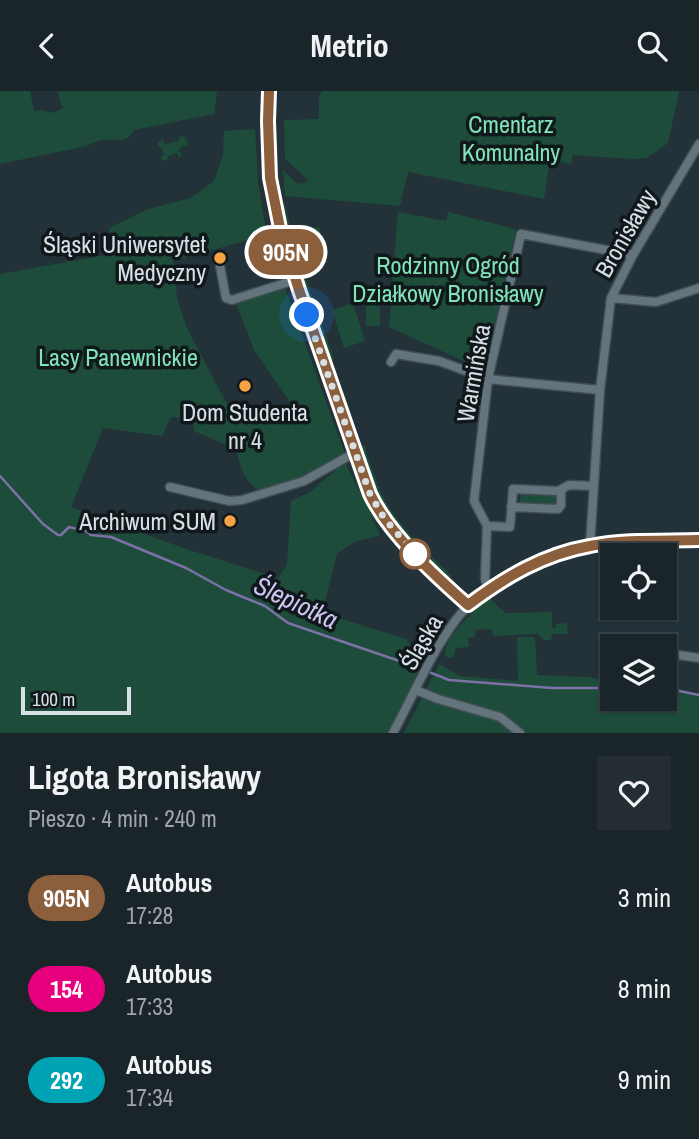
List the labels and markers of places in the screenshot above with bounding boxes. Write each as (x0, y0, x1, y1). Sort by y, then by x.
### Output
place label: Śląski Uniwersytet Medyczny (43, 228, 207, 288)
marker: Śląski Uniwersytet Medyczny (212, 250, 228, 266)
marker: Dom Studenta nr 4 (237, 378, 253, 394)
place label: Dom Studenta nr 4 (182, 396, 308, 456)
place label: Archiwum SUM (78, 505, 216, 537)
marker: Archiwum SUM (222, 513, 238, 529)
unlabelled marker (400, 539, 430, 569)

